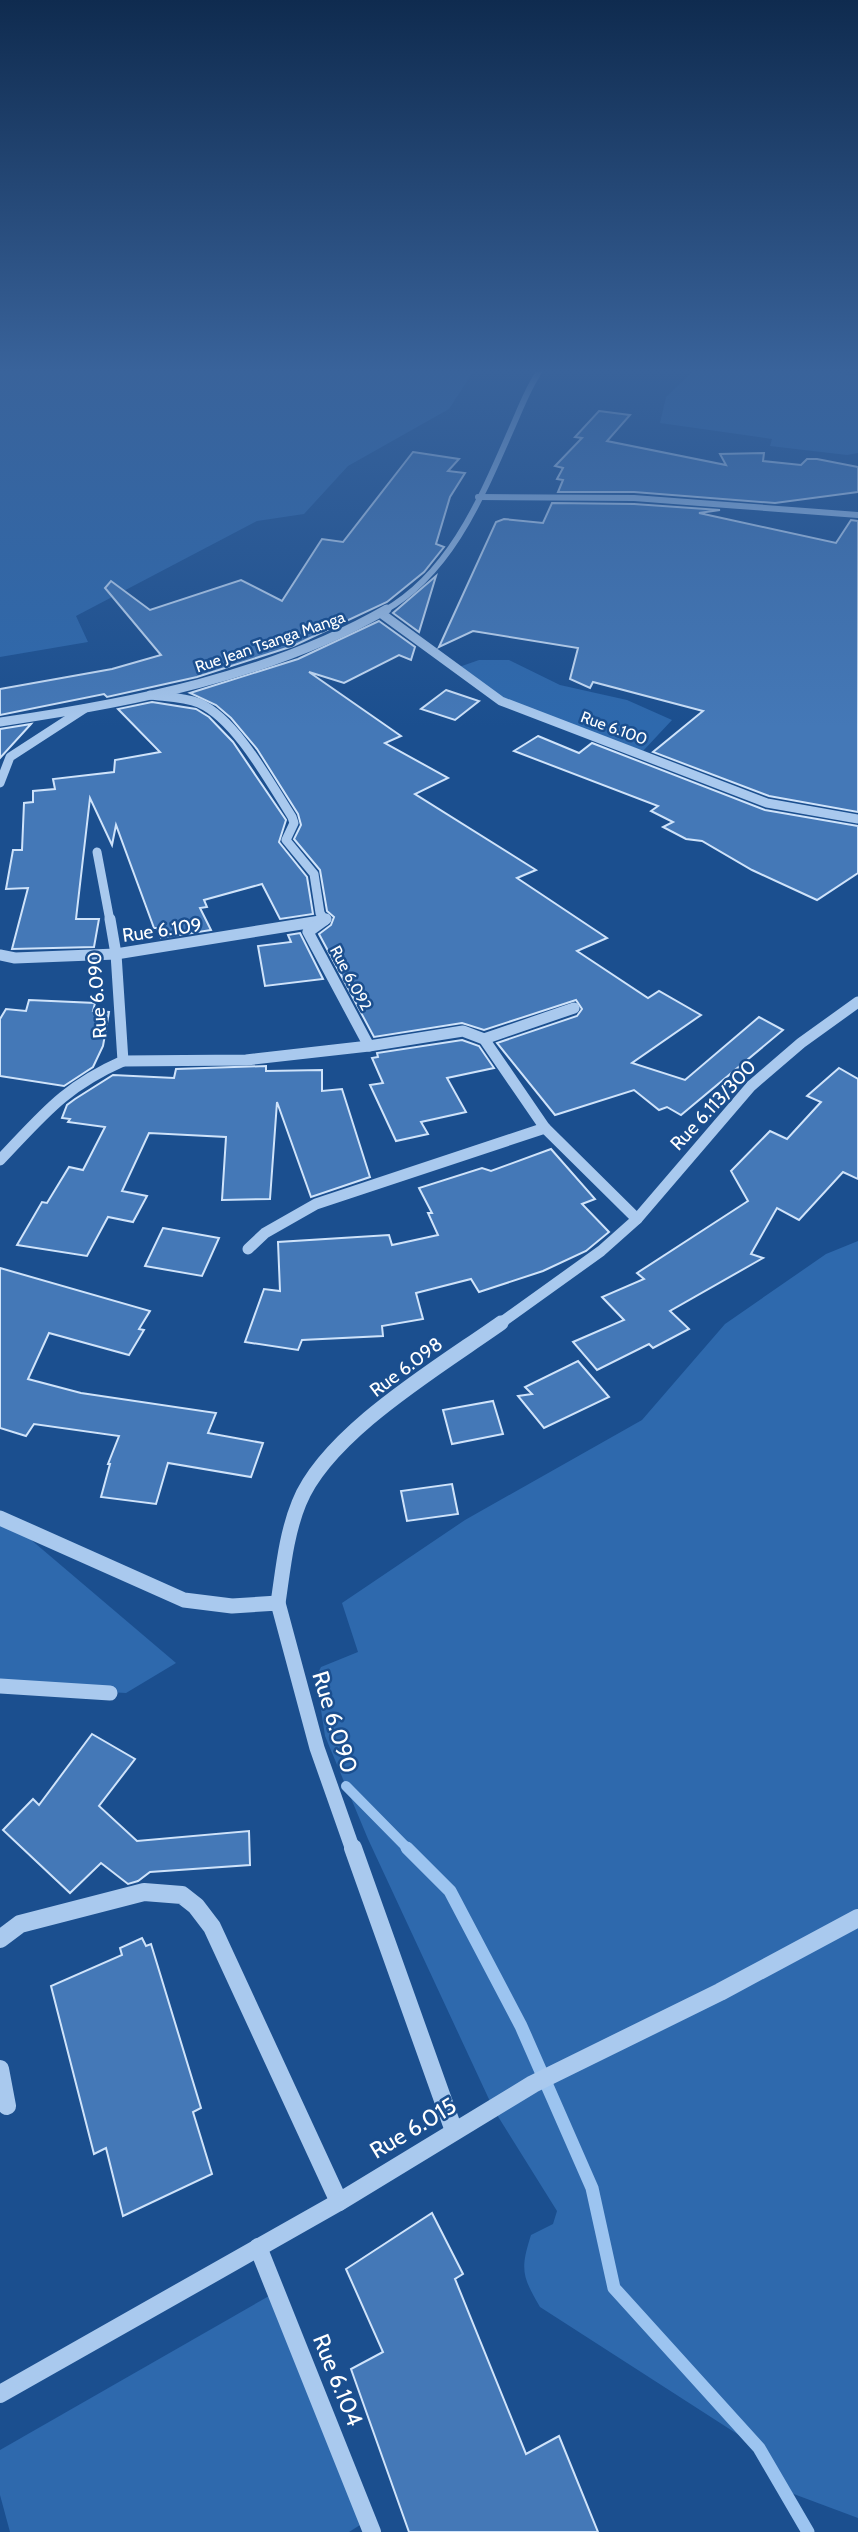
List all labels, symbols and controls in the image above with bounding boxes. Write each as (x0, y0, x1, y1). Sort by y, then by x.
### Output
street label: Rue Jean Tsanga Manga (193, 607, 348, 677)
street label: Rue 6.100 (578, 707, 650, 749)
street label: Rue 6.109 (121, 913, 203, 947)
street label: Rue 6.092 (326, 942, 376, 1014)
street label: Rue 6.090 (82, 951, 112, 1039)
street label: Rue 6.113/300 (665, 1055, 761, 1155)
street label: Rue 6.098 (365, 1332, 447, 1402)
street label: Rue 6.090 (306, 1668, 364, 1776)
street label: Rue 6.015 (365, 2091, 461, 2165)
street label: Rue 6.104 (307, 2330, 369, 2430)

